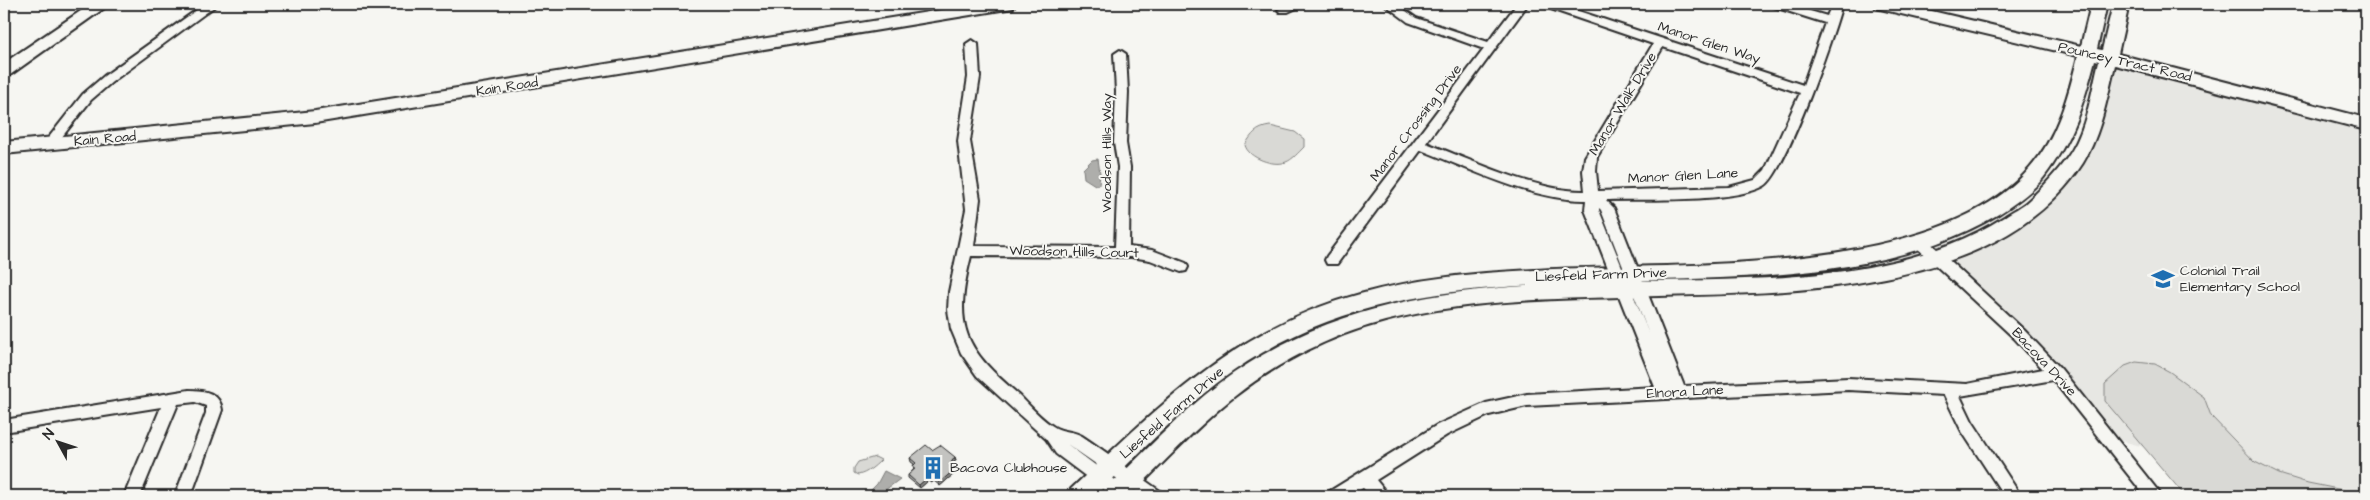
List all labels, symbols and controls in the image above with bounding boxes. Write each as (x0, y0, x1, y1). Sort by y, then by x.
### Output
street label: Manor Glen Way (1655, 17, 1763, 69)
street label: Pouncey Tract Road (2056, 37, 2194, 87)
street label: Manor Walk Drive (1584, 48, 1662, 159)
street label: Manor Crossing Drive (1365, 60, 1467, 186)
street label: Kain Road (475, 72, 539, 102)
street label: Woodson Hills Way (1097, 93, 1117, 213)
street label: Kain Road (73, 126, 137, 152)
street label: Manor Glen Lane (1627, 163, 1739, 189)
street label: Woodson Hills Court (1009, 241, 1139, 263)
place label: Colonial Trail Elementary School (2180, 261, 2300, 297)
street label: Liesfeld Farm Drive (1535, 263, 1668, 287)
school or university icon: Colonial Trail Elementary School (2150, 266, 2176, 292)
street label: Bacova Drive (2007, 323, 2081, 401)
street label: Liesfeld Farm Drive (1116, 362, 1229, 464)
street label: Elnora Lane (1646, 380, 1724, 404)
north arrow (32, 418, 82, 468)
text: N (38, 424, 59, 444)
building icon: Bacova Clubhouse (920, 455, 946, 481)
place label: Bacova Clubhouse (950, 458, 1068, 478)

